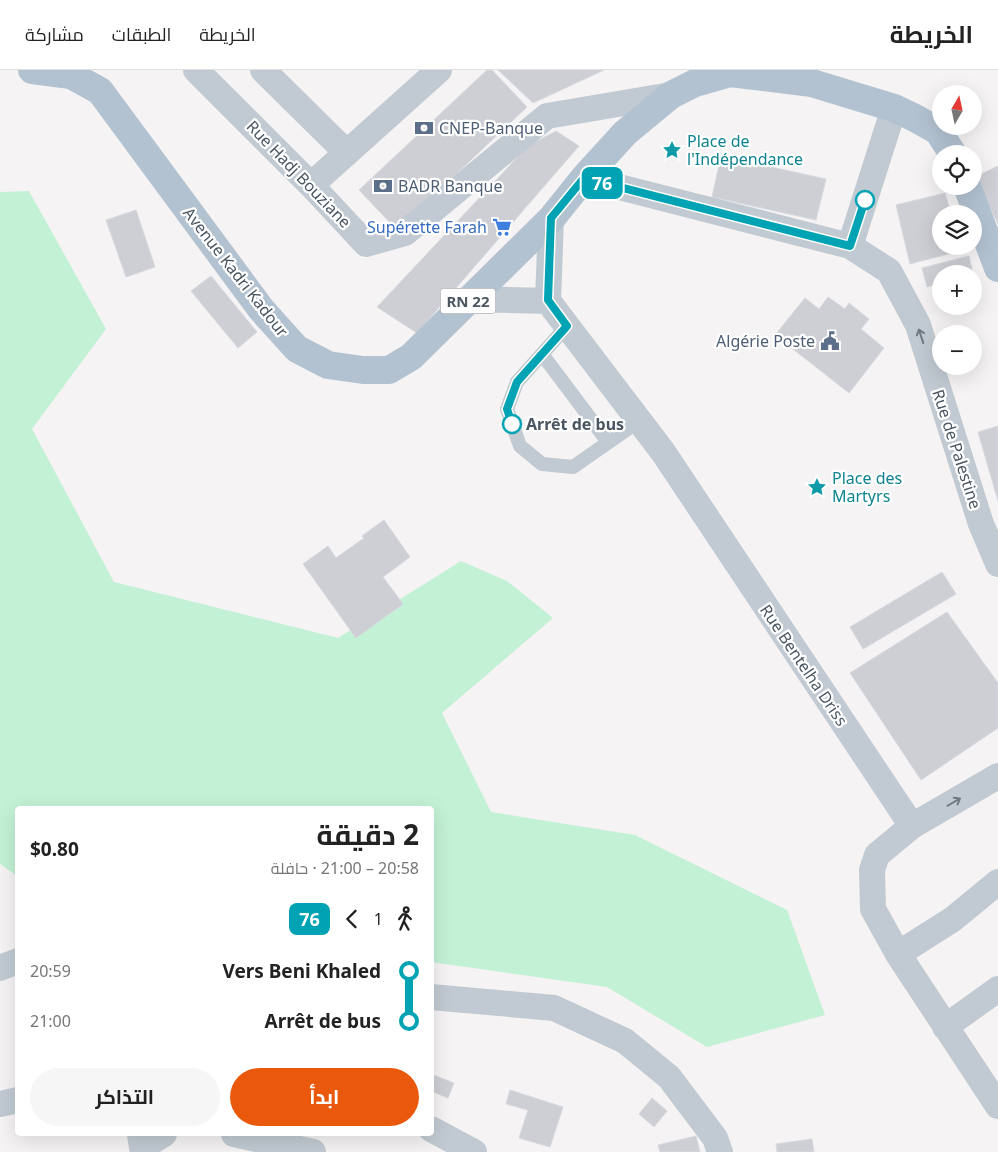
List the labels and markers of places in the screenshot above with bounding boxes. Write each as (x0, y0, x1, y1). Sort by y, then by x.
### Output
bank icon: CNEP-Banque (413, 117, 435, 139)
place label: CNEP-Banque (439, 117, 543, 139)
place label: Place de l'Indépendance (687, 130, 803, 170)
place icon: Place de l'Indépendance (661, 139, 683, 161)
bank icon: BADR Banque (372, 175, 394, 197)
place label: BADR Banque (398, 175, 502, 197)
unlabelled marker (855, 190, 875, 210)
place label: Supérette Farah (367, 216, 487, 238)
supermarket icon: Supérette Farah (491, 216, 513, 238)
place label: Algérie Poste (716, 330, 815, 352)
public building icon: Algérie Poste (819, 330, 841, 352)
place label: Arrêt de bus (526, 413, 624, 435)
marker: Arrêt de bus (502, 414, 522, 434)
place label: Place des Martyrs (832, 467, 902, 507)
place icon: Place des Martyrs (806, 476, 828, 498)

